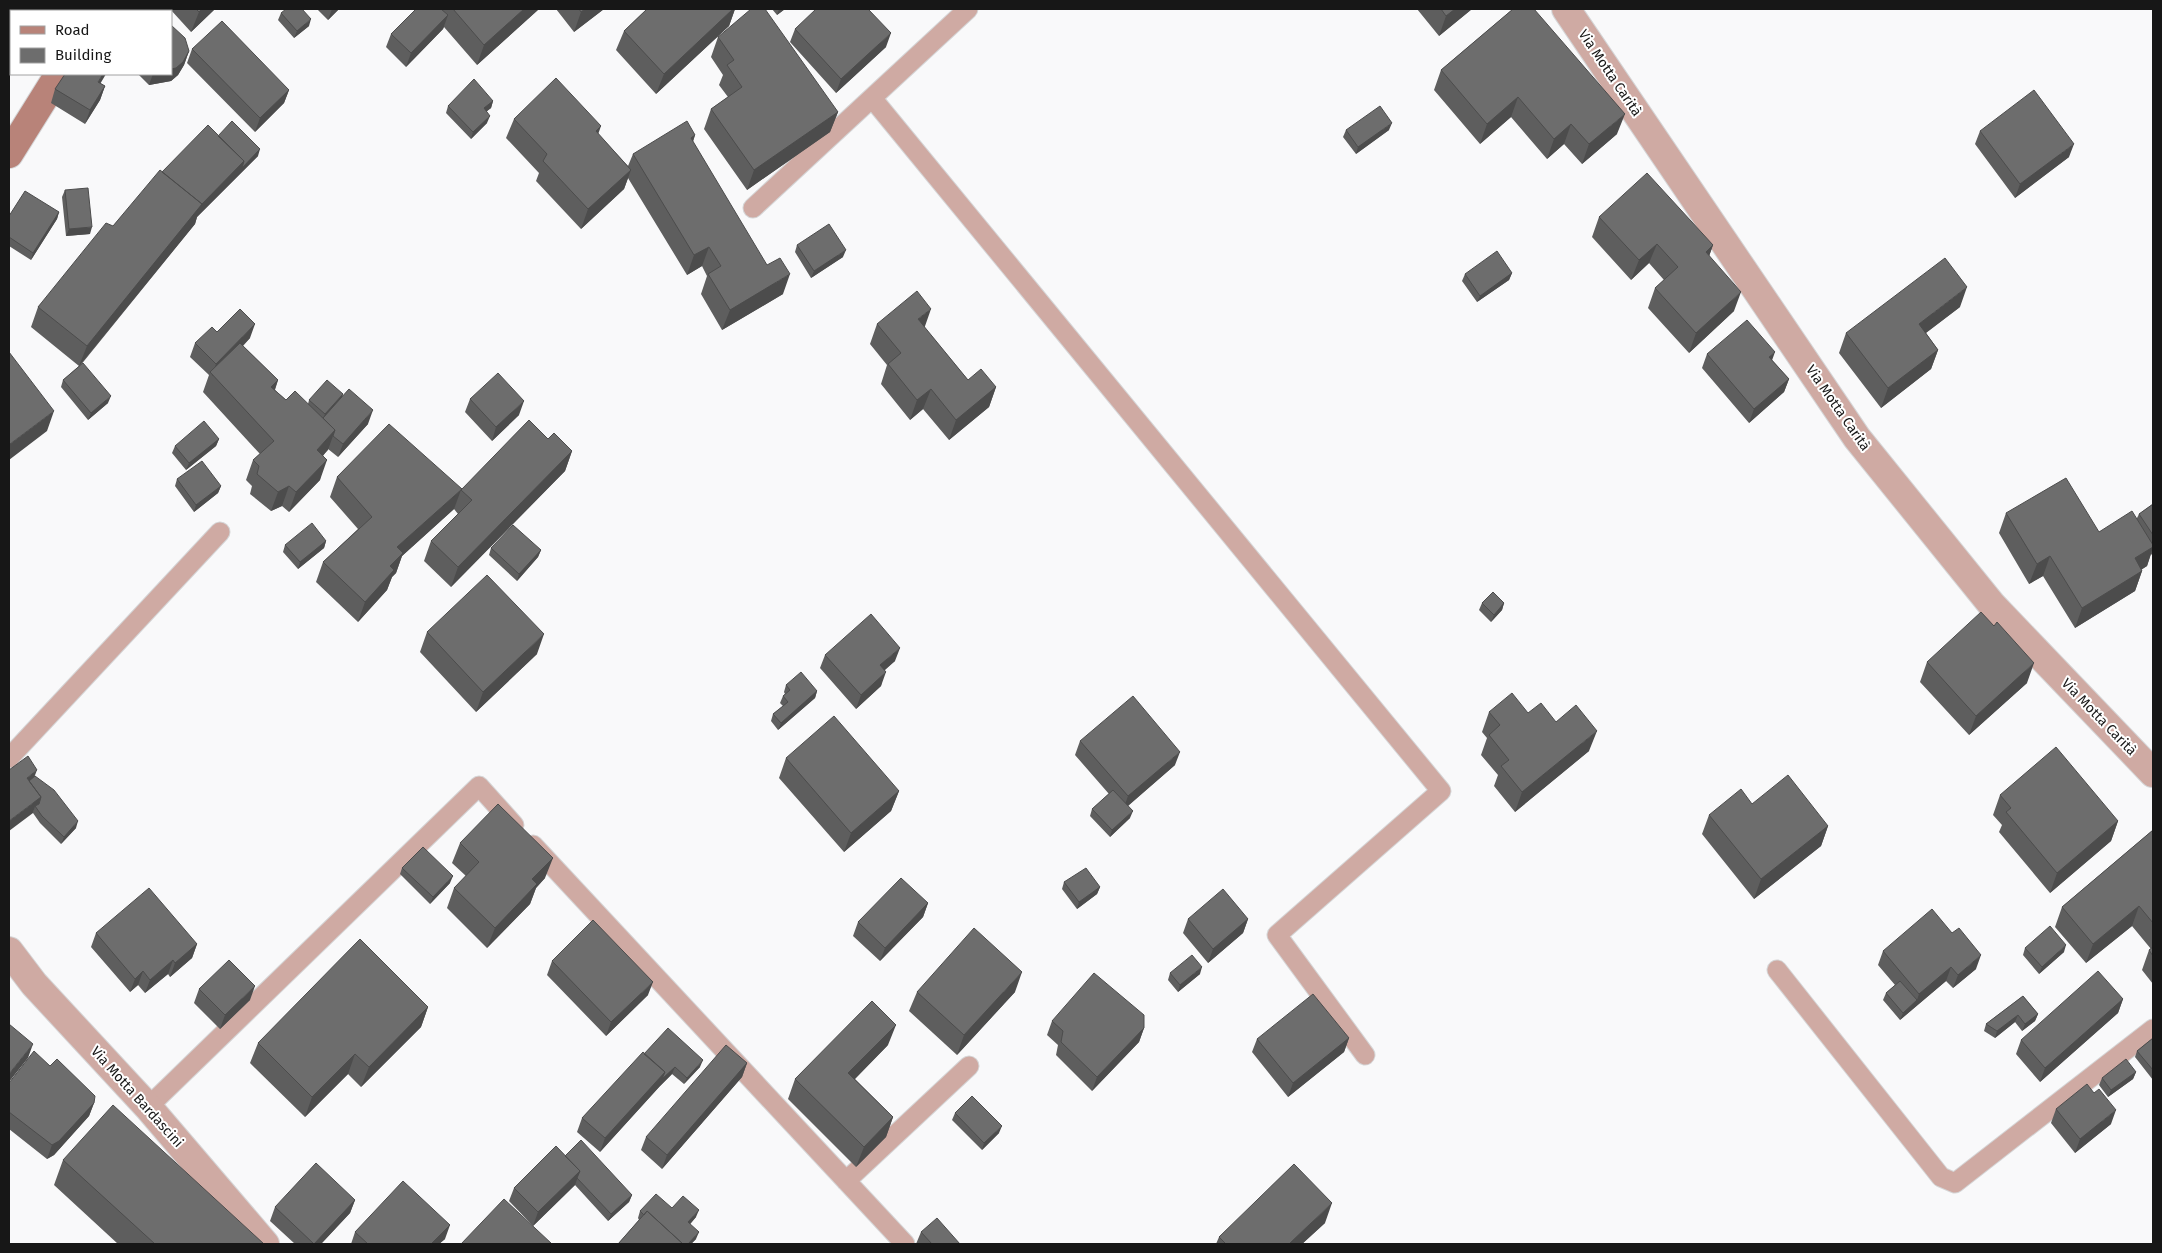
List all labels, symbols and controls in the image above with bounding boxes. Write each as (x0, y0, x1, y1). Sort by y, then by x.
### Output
legend (10, 10, 172, 75)
text: Road (55, 21, 90, 39)
street label: Via Motta Carità (1575, 27, 1645, 119)
text: Building (55, 46, 111, 64)
street label: Via Motta Carità (1802, 362, 1874, 454)
street label: Via Motta Carità (2058, 675, 2140, 759)
street label: Via Motta Bardascini (87, 1043, 187, 1151)

